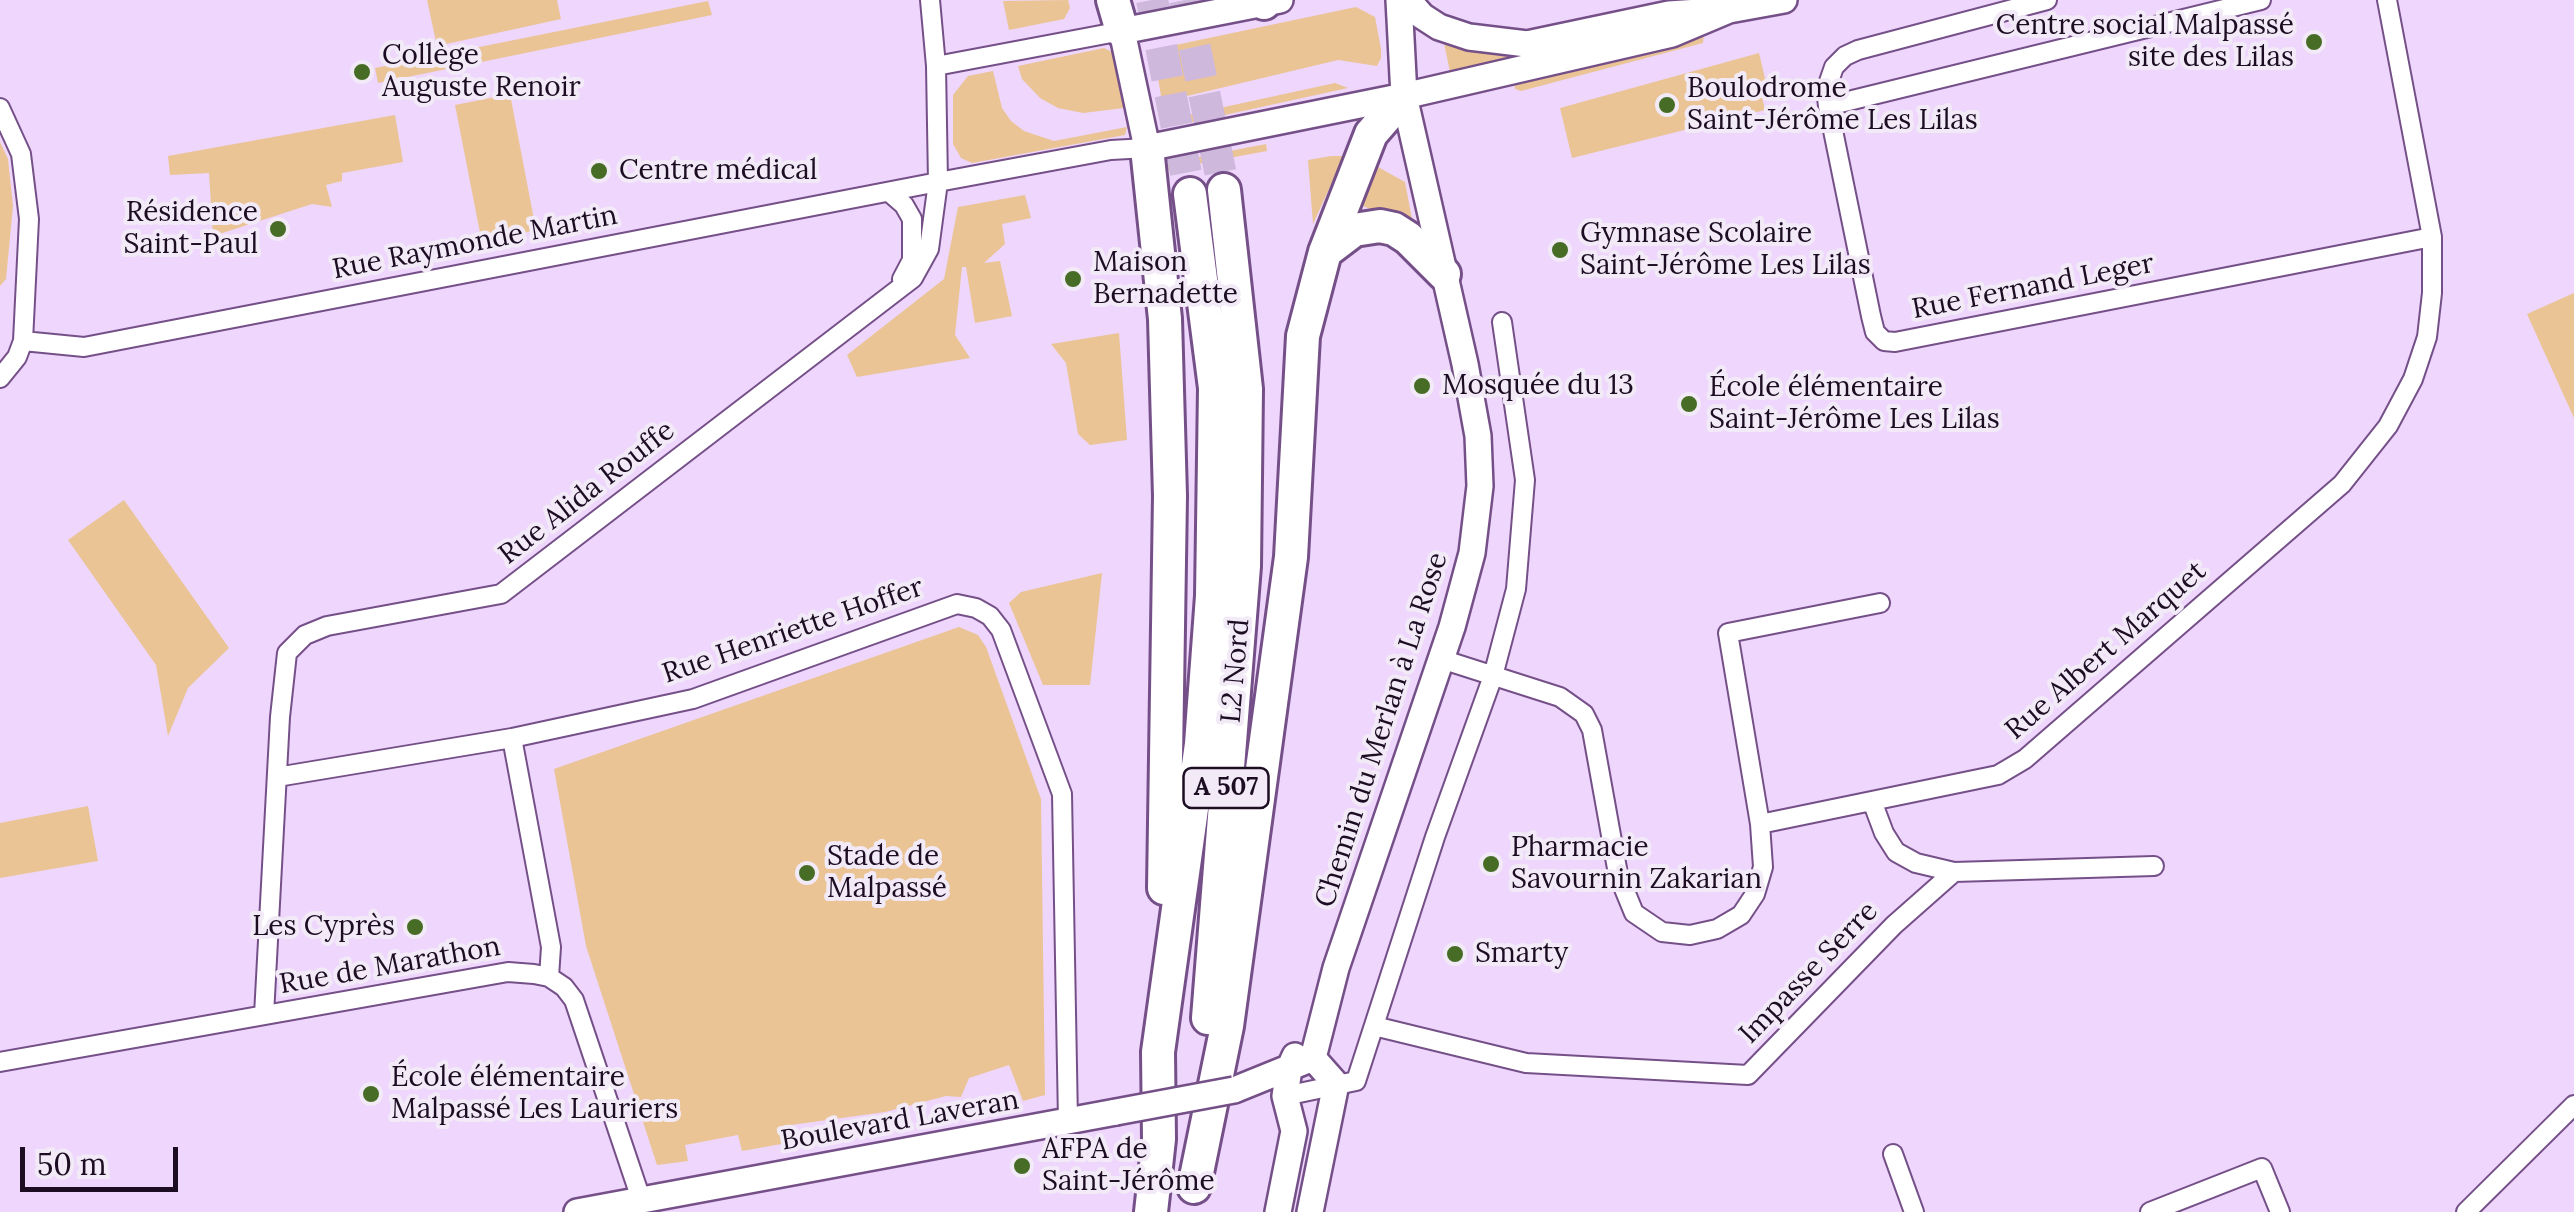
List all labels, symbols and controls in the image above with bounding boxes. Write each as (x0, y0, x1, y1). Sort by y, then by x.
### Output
place label: Centre social Malpassé site des Lilas (1996, 9, 2294, 75)
marker: Centre social Malpassé site des Lilas (2303, 31, 2325, 53)
place label: Collège Auguste Renoir (382, 39, 581, 105)
marker: Collège Auguste Renoir (351, 61, 373, 83)
place label: Boulodrome Saint-Jérôme Les Lilas (1687, 72, 1978, 138)
marker: Boulodrome Saint-Jérôme Les Lilas (1656, 94, 1678, 116)
place label: Centre médical (619, 154, 817, 188)
marker: Centre médical (588, 160, 610, 182)
place label: Résidence Saint-Paul (124, 196, 258, 262)
street label: Rue Raymonde Martin (330, 199, 620, 287)
place label: Gymnase Scolaire Saint-Jérôme Les Lilas (1580, 217, 1871, 283)
marker: Résidence Saint-Paul (267, 218, 289, 240)
marker: Gymnase Scolaire Saint-Jérôme Les Lilas (1549, 239, 1571, 261)
place label: Maison Bernadette (1093, 246, 1238, 312)
street label: Rue Fernand Leger (1909, 247, 2157, 327)
marker: Maison Bernadette (1062, 268, 1084, 290)
place label: Mosquée du 13 (1442, 369, 1634, 403)
place label: École élémentaire Saint-Jérôme Les Lilas (1709, 371, 2000, 437)
marker: Mosquée du 13 (1411, 375, 1433, 397)
marker: École élémentaire Saint-Jérôme Les Lilas (1678, 393, 1700, 415)
street label: Rue Alida Rouffe (493, 414, 681, 572)
street label: Chemin du Merlan à La Rose (1309, 548, 1455, 912)
street label: Rue Albert Marquet (1999, 555, 2213, 747)
street label: Rue Henriette Hoffer (658, 571, 928, 691)
street label: L2 Nord (1215, 617, 1257, 725)
road number: A 507 (1184, 768, 1268, 808)
place label: Pharmacie Savournin Zakarian (1511, 831, 1762, 897)
place label: Stade de Malpassé (827, 840, 947, 906)
marker: Pharmacie Savournin Zakarian (1480, 853, 1502, 875)
marker: Stade de Malpassé (796, 862, 818, 884)
street label: Impasse Serre (1733, 895, 1885, 1051)
place label: Les Cyprès (252, 910, 395, 944)
marker: Les Cyprès (404, 916, 426, 938)
street label: Rue de Marathon (277, 930, 503, 1002)
place label: Smarty (1475, 937, 1568, 971)
marker: Smarty (1444, 943, 1466, 965)
place label: École élémentaire Malpassé Les Lauriers (391, 1061, 678, 1127)
marker: École élémentaire Malpassé Les Lauriers (360, 1083, 382, 1105)
street label: Boulevard Laveran (778, 1084, 1022, 1158)
scale bar (25, 1127, 182, 1189)
place label: AFPA de Saint-Jérôme (1042, 1133, 1215, 1199)
text: 50 m (37, 1145, 107, 1183)
marker: AFPA de Saint-Jérôme (1011, 1155, 1033, 1177)

